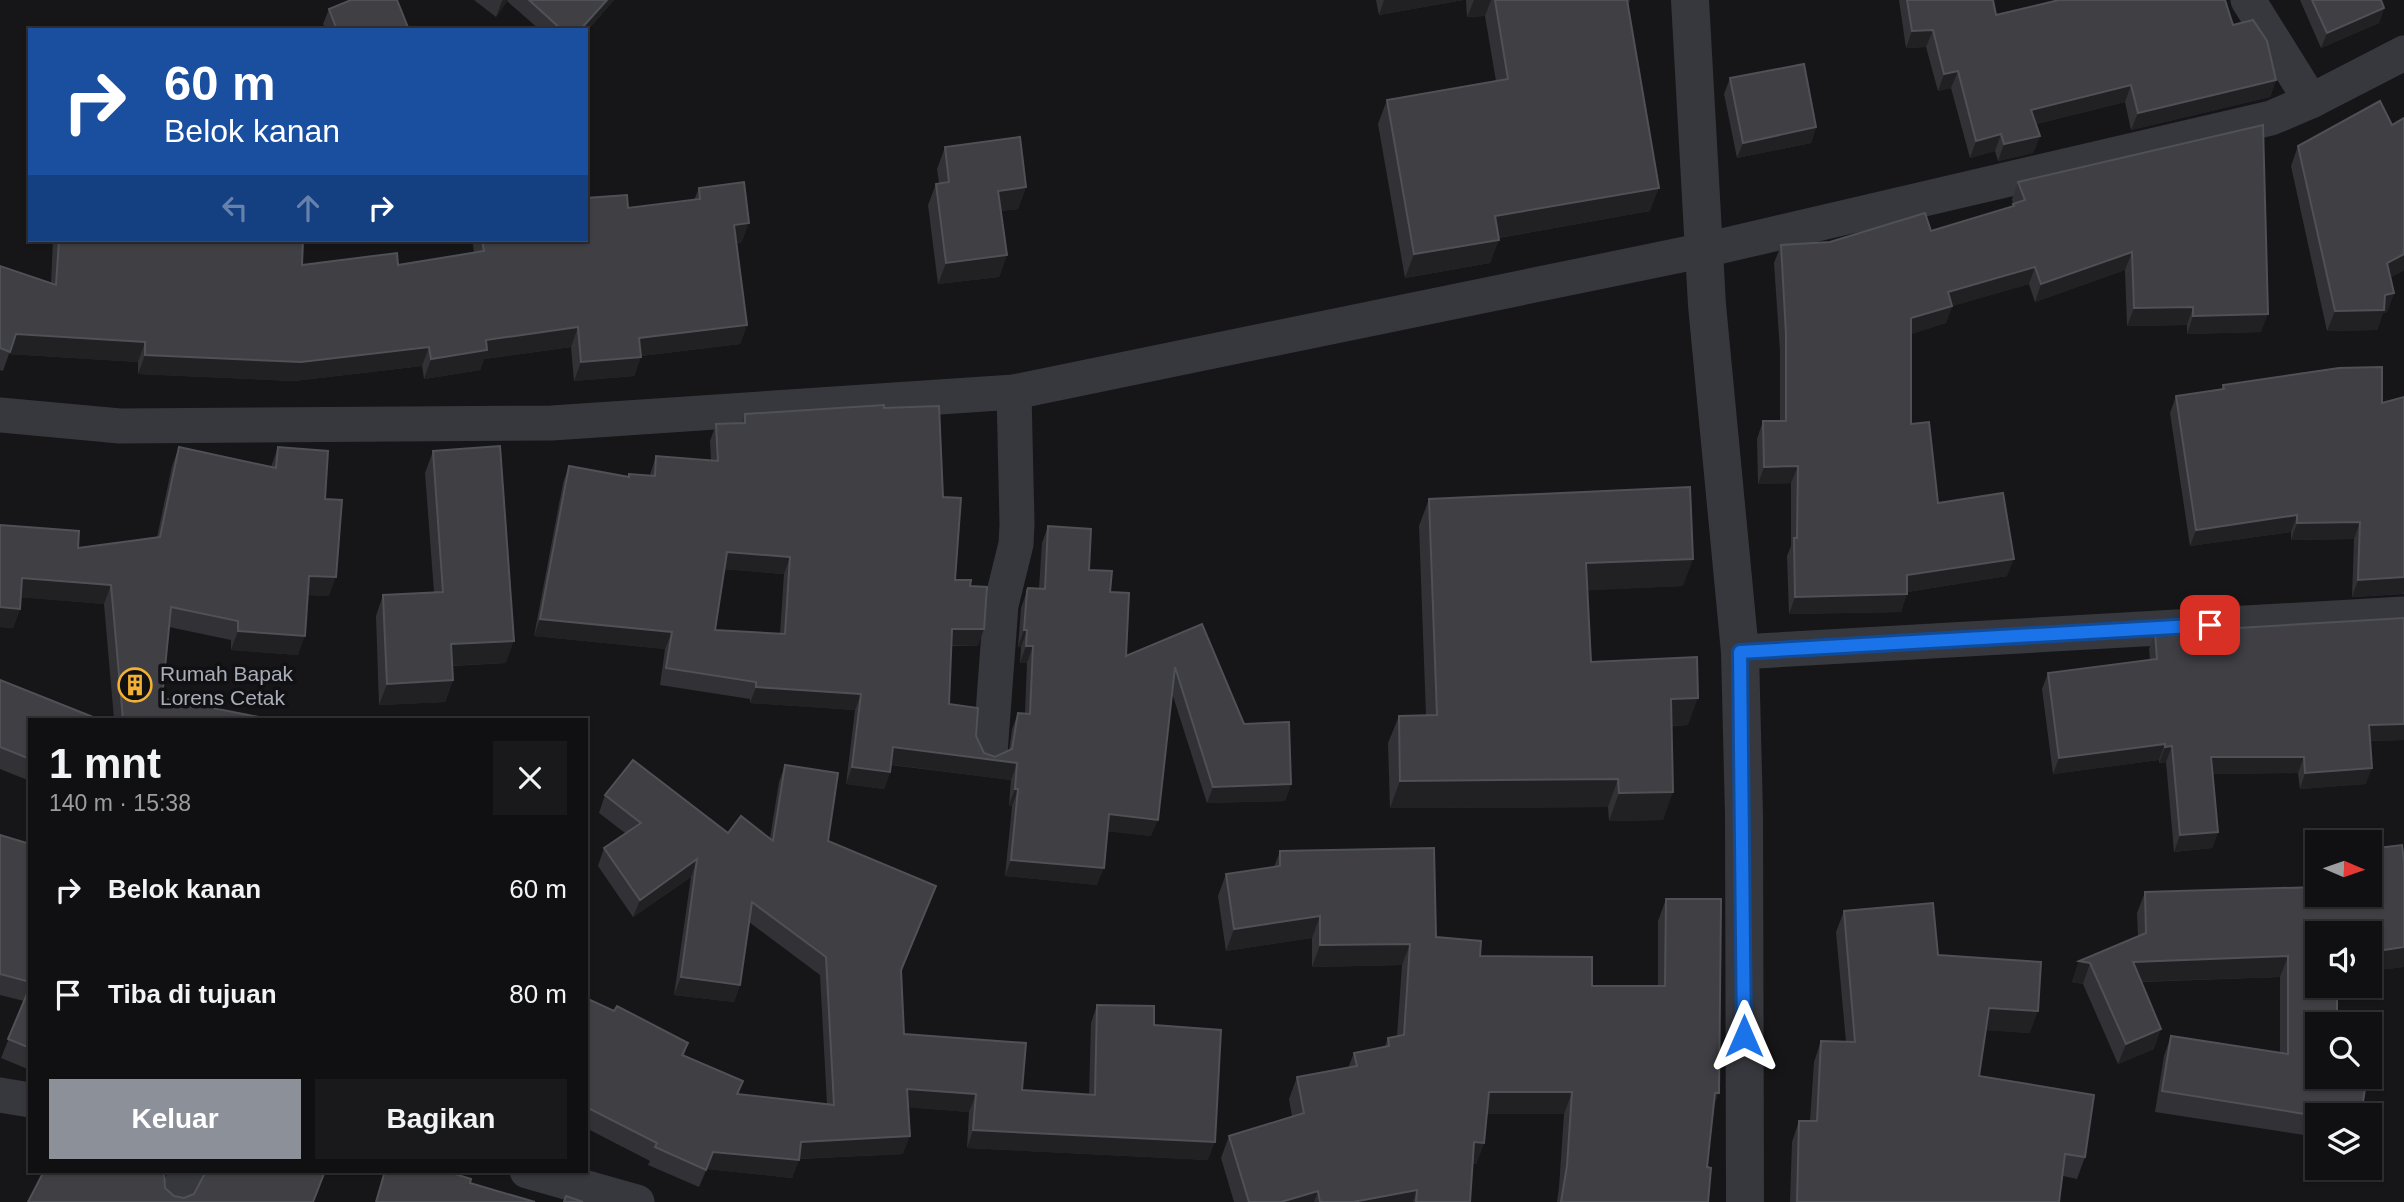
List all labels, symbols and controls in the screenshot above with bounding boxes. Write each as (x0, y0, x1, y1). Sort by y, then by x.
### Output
icon: right (49, 56, 140, 147)
text: 60 m (164, 56, 276, 110)
text: Belok kanan (164, 113, 340, 149)
icon: left (216, 189, 254, 227)
icon: ahead (289, 189, 327, 227)
icon: right (362, 189, 400, 227)
pin (2180, 595, 2240, 655)
icon: arrive (2191, 606, 2229, 644)
place label: Rumah Bapak Lorens Cetak (160, 662, 294, 709)
building icon: Rumah Bapak Lorens Cetak (116, 666, 154, 704)
text: 1 mnt (49, 740, 161, 787)
button: close (493, 741, 567, 815)
text: 140 m · 15:38 (49, 790, 191, 816)
north arrow (2305, 830, 2382, 906)
map controls (2305, 830, 2382, 1180)
icon: right (49, 871, 87, 909)
text: Belok kanan (108, 874, 261, 904)
text: 60 m (509, 874, 567, 904)
button: sound (2305, 921, 2382, 998)
icon: arrive (49, 976, 87, 1014)
text: Tiba di tujuan (108, 979, 277, 1009)
text: 80 m (509, 979, 567, 1009)
position arrow (1707, 999, 1781, 1073)
button: search (2305, 1012, 2382, 1089)
button: Keluar (49, 1079, 301, 1159)
button: Bagikan (315, 1079, 567, 1159)
button: layers (2305, 1103, 2382, 1180)

